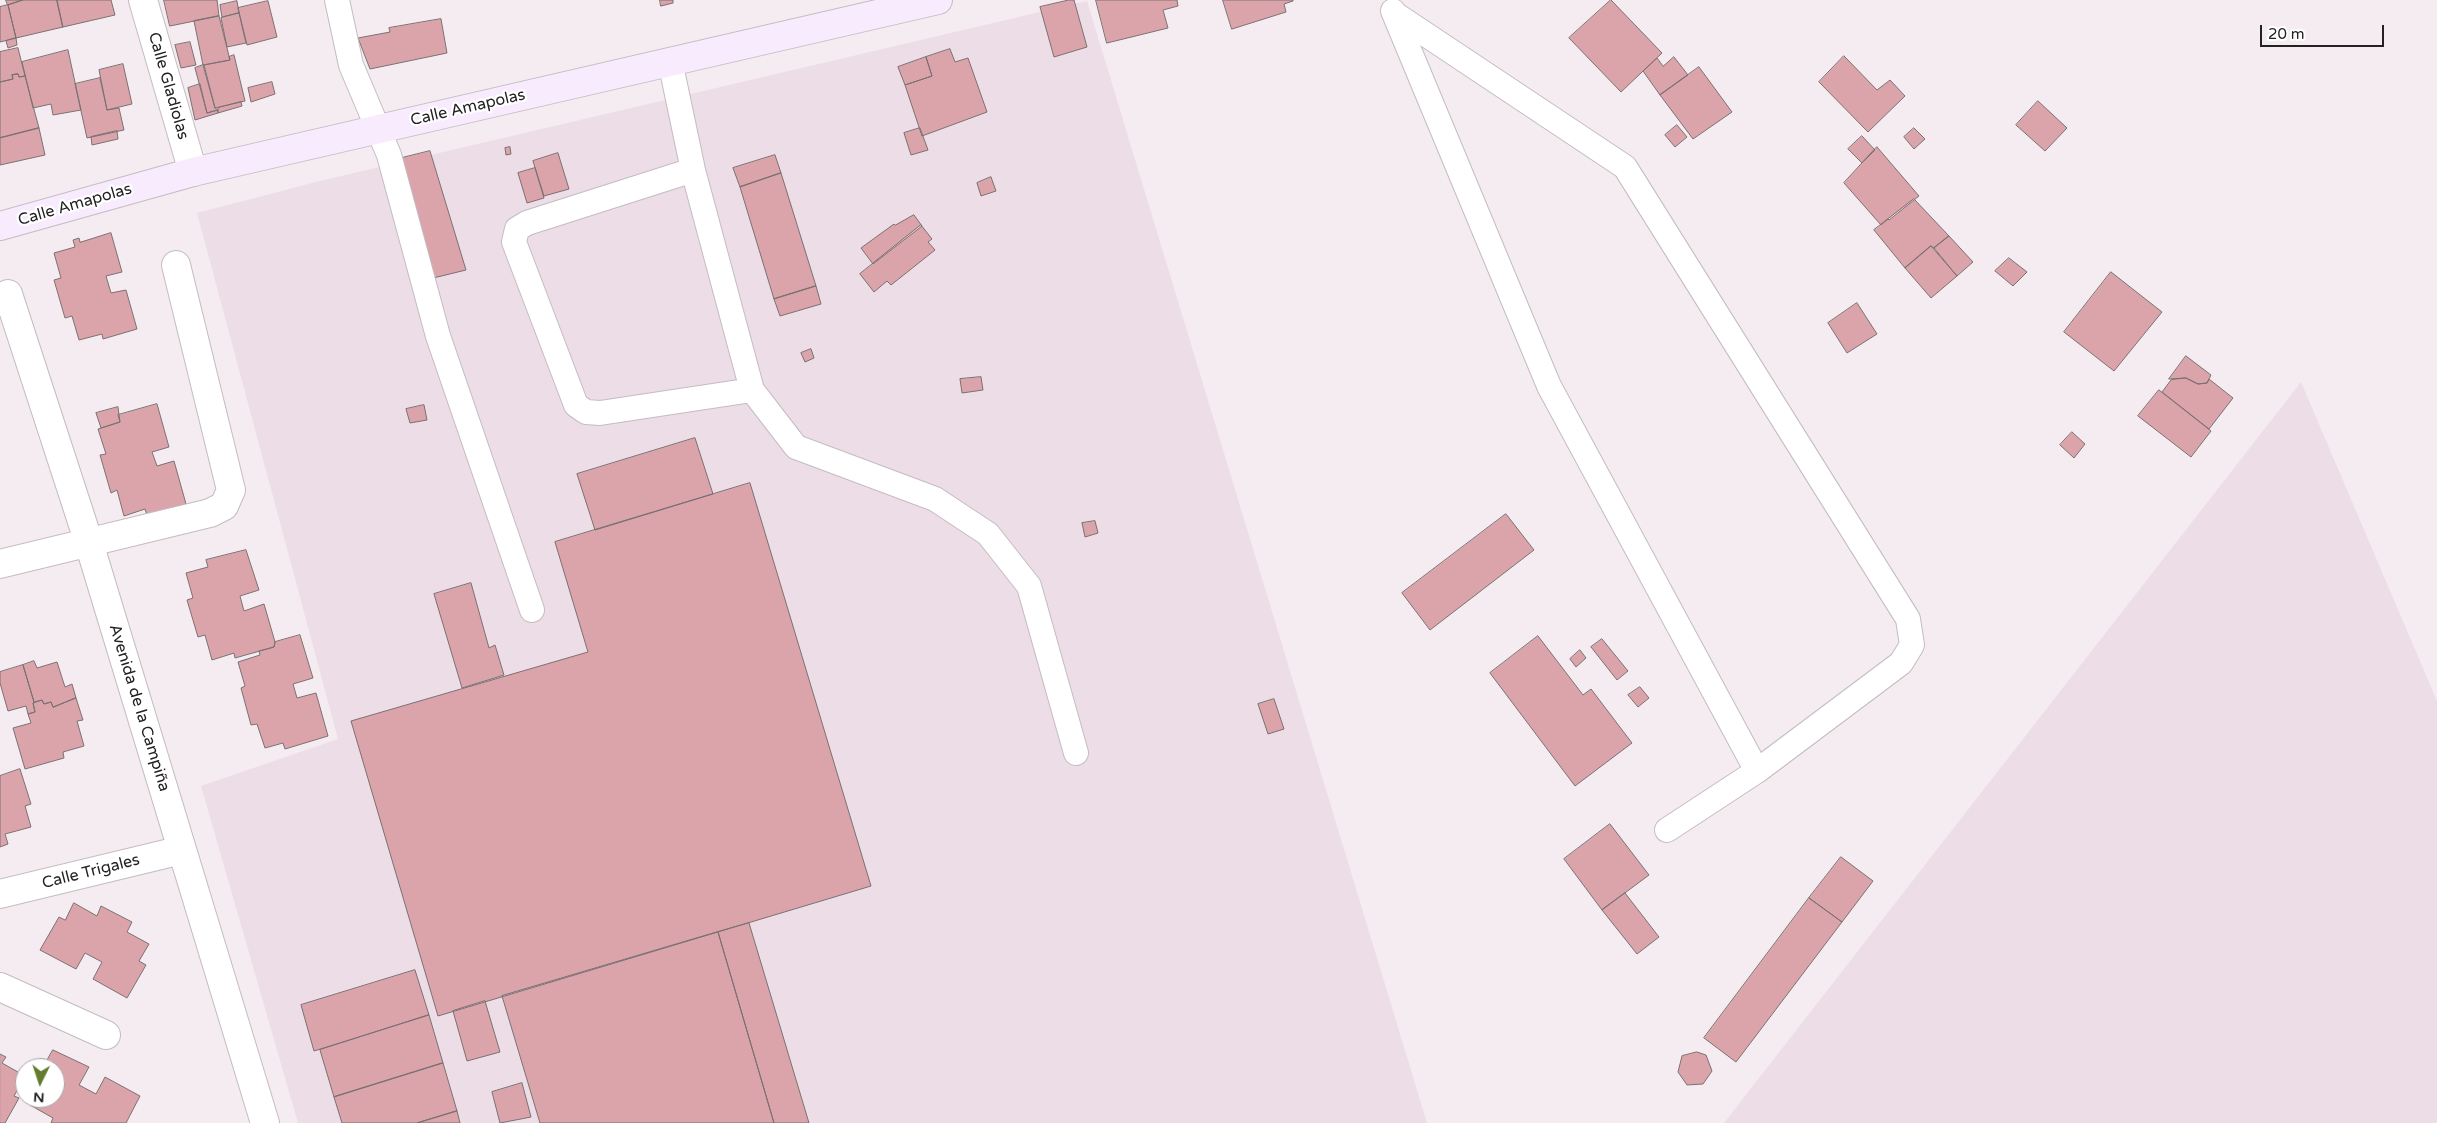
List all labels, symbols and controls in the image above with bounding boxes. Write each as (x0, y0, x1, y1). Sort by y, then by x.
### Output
scale bar (2262, 15, 2386, 47)
text: 20 m (2268, 25, 2305, 43)
street label: Calle Gladiolas (143, 30, 193, 142)
street label: Calle Amapolas (409, 85, 527, 131)
street label: Calle Amapolas (16, 180, 134, 230)
street label: Avenida de la Campiña (104, 622, 174, 794)
street label: Calle Trigales (40, 851, 142, 893)
north arrow (15, 1058, 65, 1108)
text: N (33, 1089, 45, 1106)

